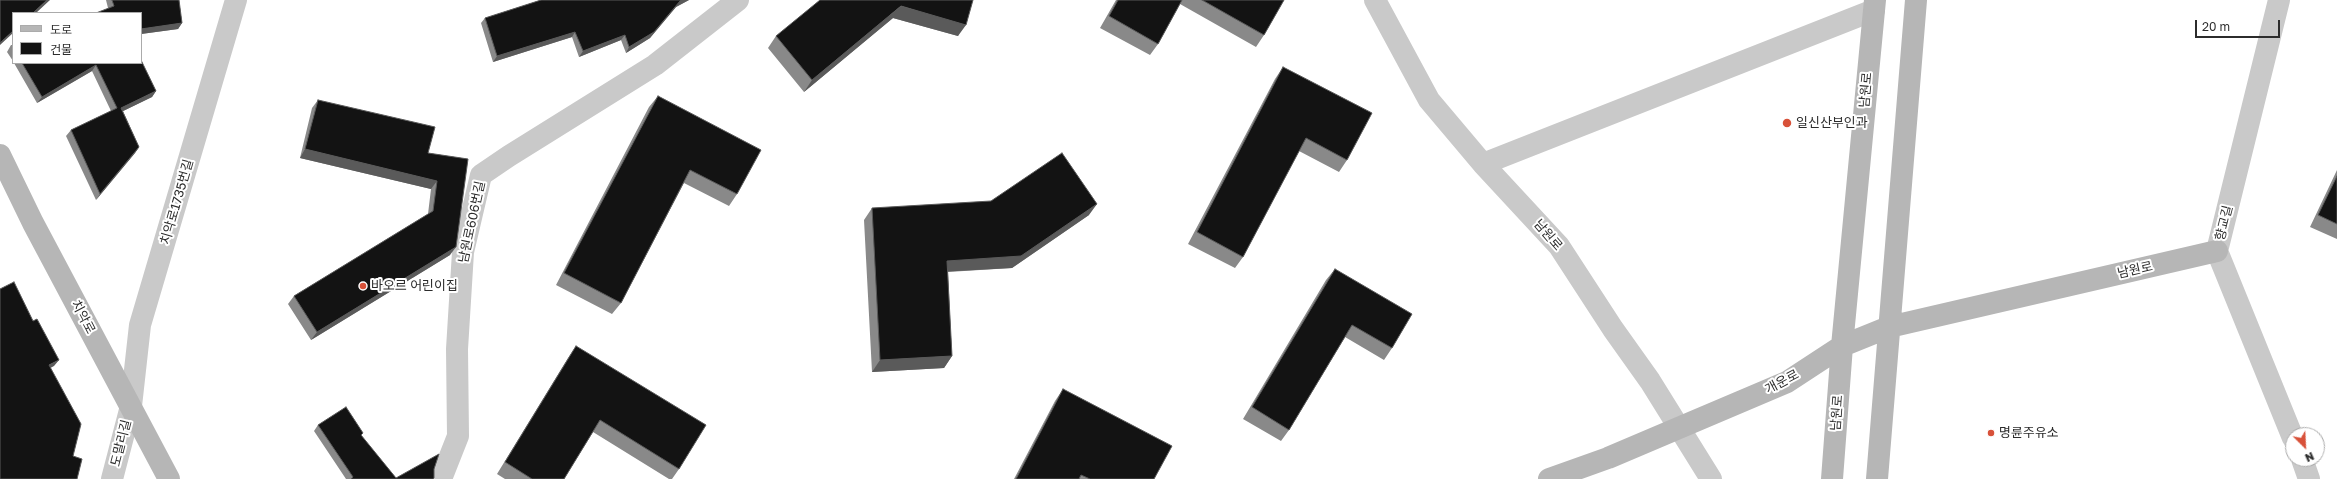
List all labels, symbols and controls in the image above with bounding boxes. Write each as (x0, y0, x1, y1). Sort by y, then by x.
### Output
legend (12, 12, 142, 64)
scale bar (2197, 12, 2282, 38)
text: 20 m (2202, 19, 2230, 34)
text: 도로 (50, 22, 72, 37)
text: 건물 (50, 42, 72, 57)
street label: 남원로 (1857, 71, 1875, 109)
place label: 일신산부인과 (1796, 115, 1868, 131)
marker: 일신산부인과 (1781, 117, 1793, 129)
street label: 치악로1735번길 (157, 157, 197, 247)
street label: 남원로606번길 (456, 179, 488, 265)
street label: 향교길 (2212, 204, 2236, 242)
street label: 남원로 (1530, 216, 1566, 254)
street label: 남원로 (2116, 258, 2154, 282)
place label: 바오르 어린이집 (371, 278, 458, 294)
marker: 바오르 어린이집 (358, 281, 368, 291)
street label: 치악로 (68, 297, 98, 337)
street label: 개운로 (1762, 367, 1802, 397)
street label: 남원로 (1828, 395, 1846, 431)
street label: 도말리길 (108, 418, 134, 468)
place label: 명륜주유소 (1999, 425, 2059, 441)
north arrow (2285, 427, 2325, 467)
marker: 명륜주유소 (1986, 428, 1996, 438)
text: N (2303, 450, 2316, 465)

